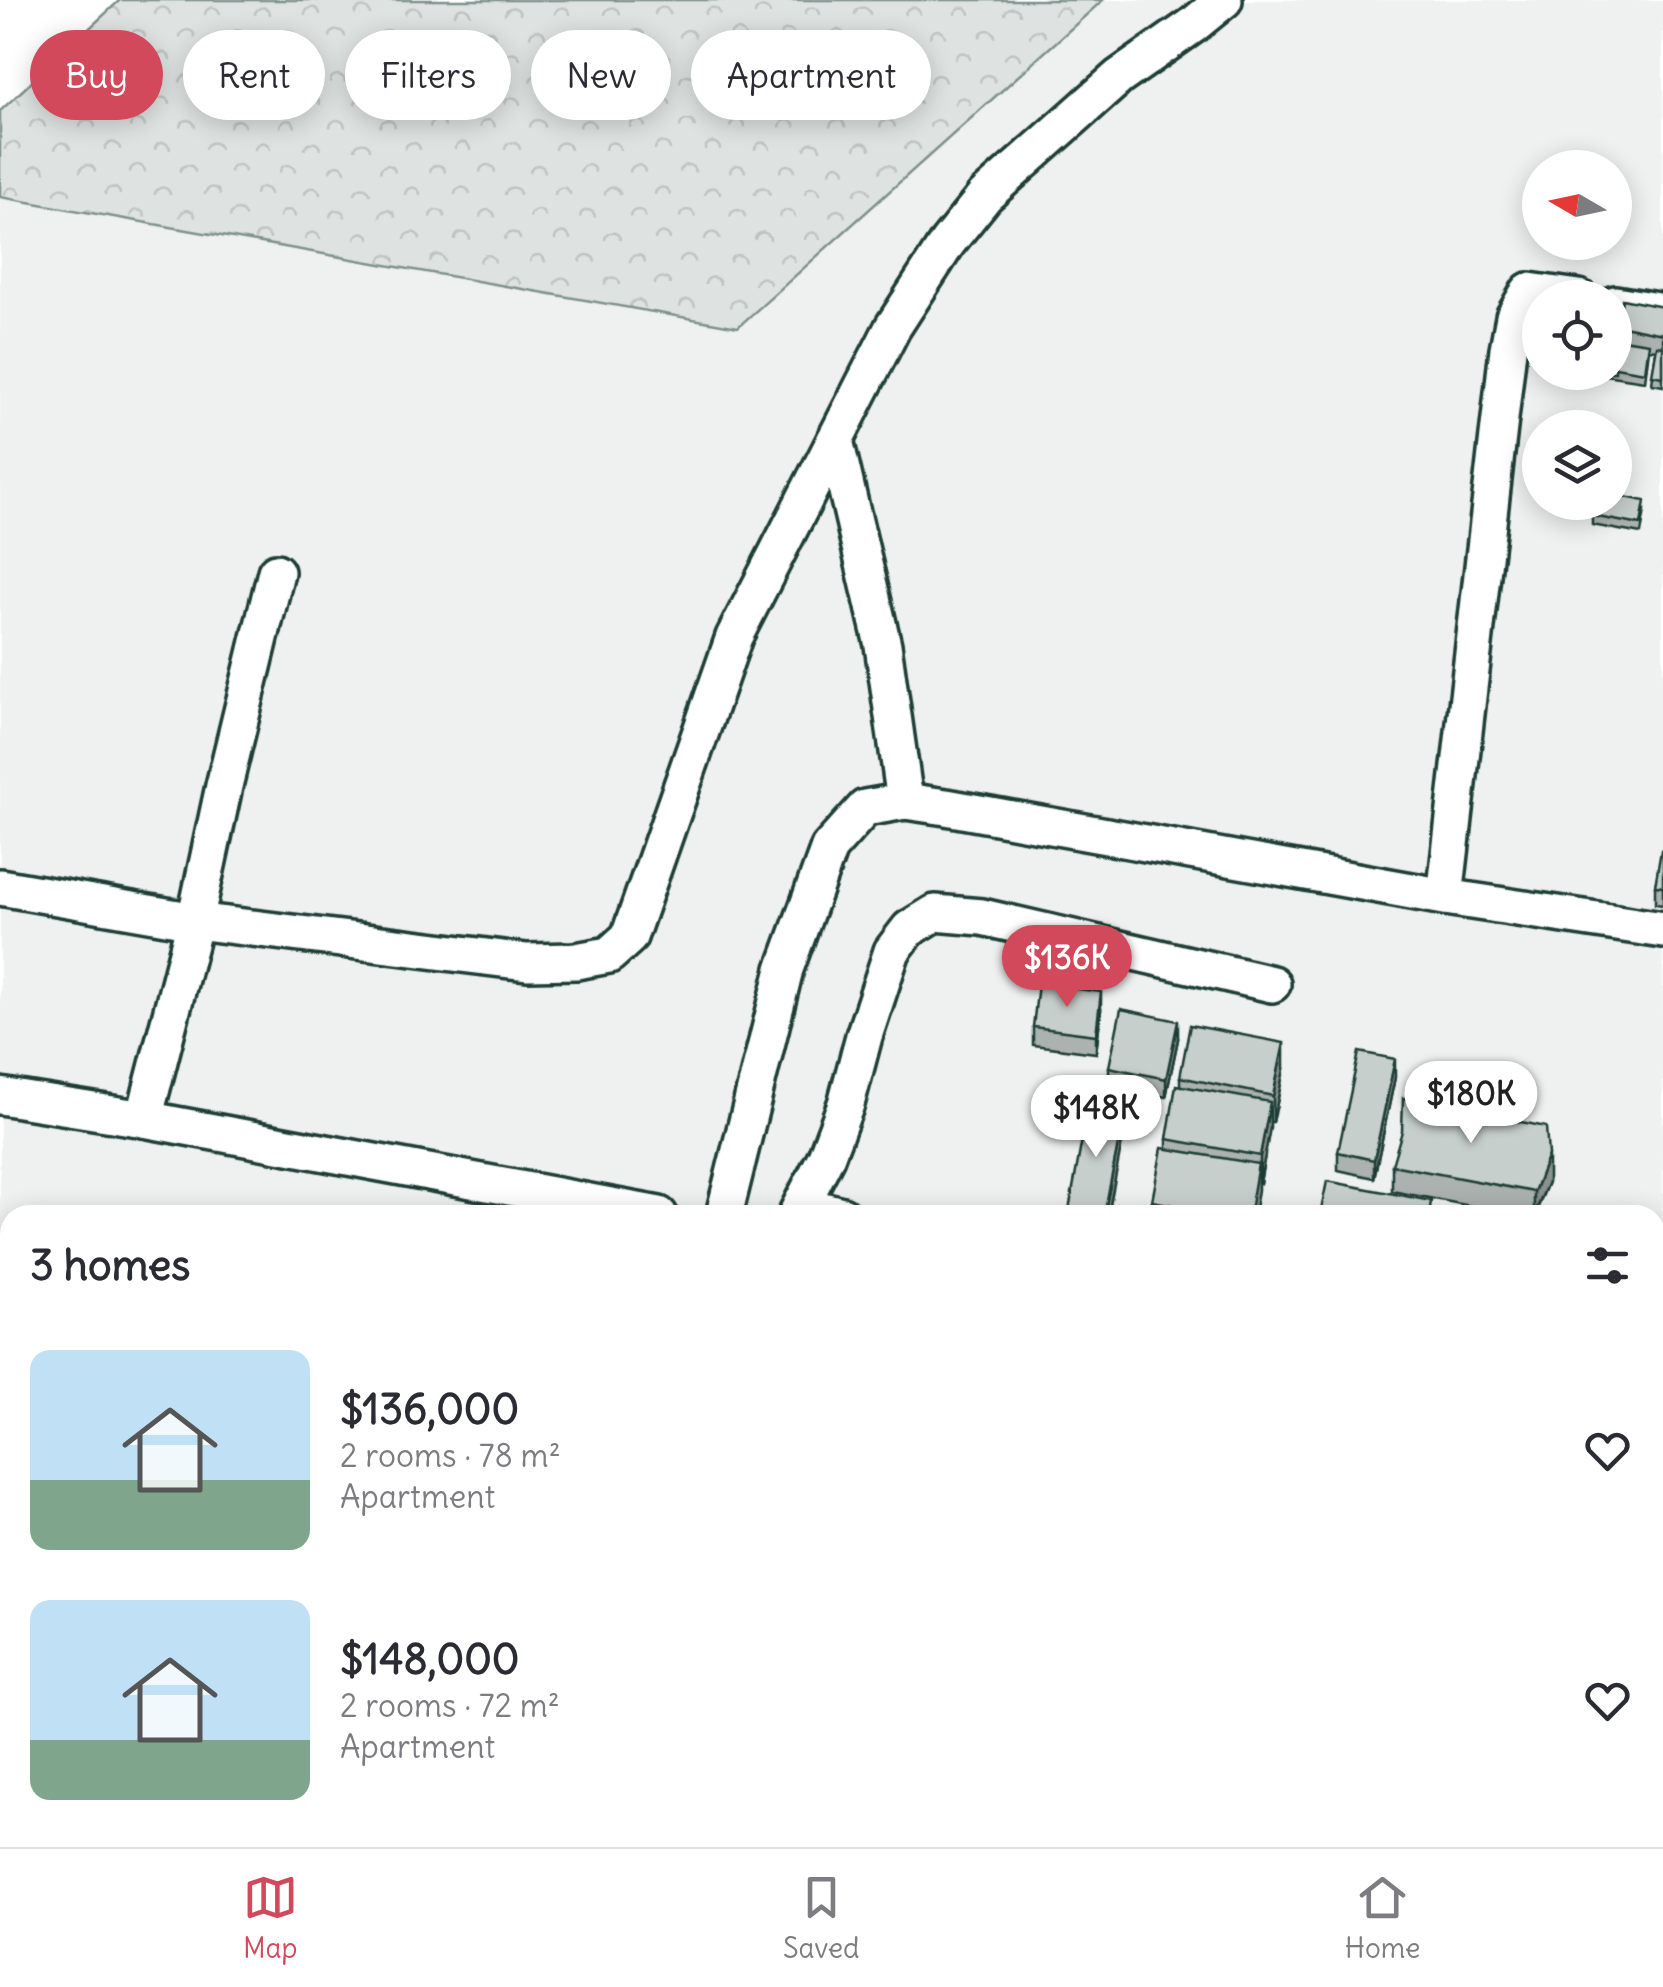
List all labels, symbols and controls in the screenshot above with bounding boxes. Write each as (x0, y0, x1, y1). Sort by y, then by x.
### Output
chip: Buy (30, 30, 163, 120)
chip: Rent (183, 30, 325, 120)
chip: Filters (345, 30, 511, 120)
chip: New (531, 30, 671, 120)
chip: Apartment (691, 30, 931, 120)
north arrow (1522, 150, 1632, 260)
map controls (1522, 150, 1632, 520)
button: locate (1522, 280, 1632, 390)
button: layers (1522, 410, 1632, 520)
pin: $136K (997, 925, 1137, 1010)
text: $136K (1024, 937, 1110, 978)
pin: $180K (1401, 1061, 1541, 1146)
text: $180K (1426, 1073, 1516, 1114)
pin: $148K (1026, 1075, 1166, 1160)
text: $148K (1053, 1087, 1139, 1128)
icon: filters (1580, 1238, 1635, 1293)
text: 3 homes (30, 1239, 190, 1291)
text: $136,000 (340, 1383, 519, 1435)
icon: home (110, 1390, 230, 1510)
icon: heart (1580, 1423, 1635, 1478)
text: 2 rooms · 78 m² (340, 1435, 561, 1476)
text: Apartment (340, 1476, 495, 1517)
text: $148,000 (340, 1633, 519, 1685)
icon: home (110, 1640, 230, 1760)
icon: heart (1580, 1673, 1635, 1728)
text: 2 rooms · 72 m² (340, 1685, 560, 1726)
text: Apartment (340, 1726, 495, 1767)
tab: Map (243, 1870, 298, 1966)
tab: Saved (783, 1870, 860, 1966)
tab: Home (1345, 1870, 1420, 1966)

